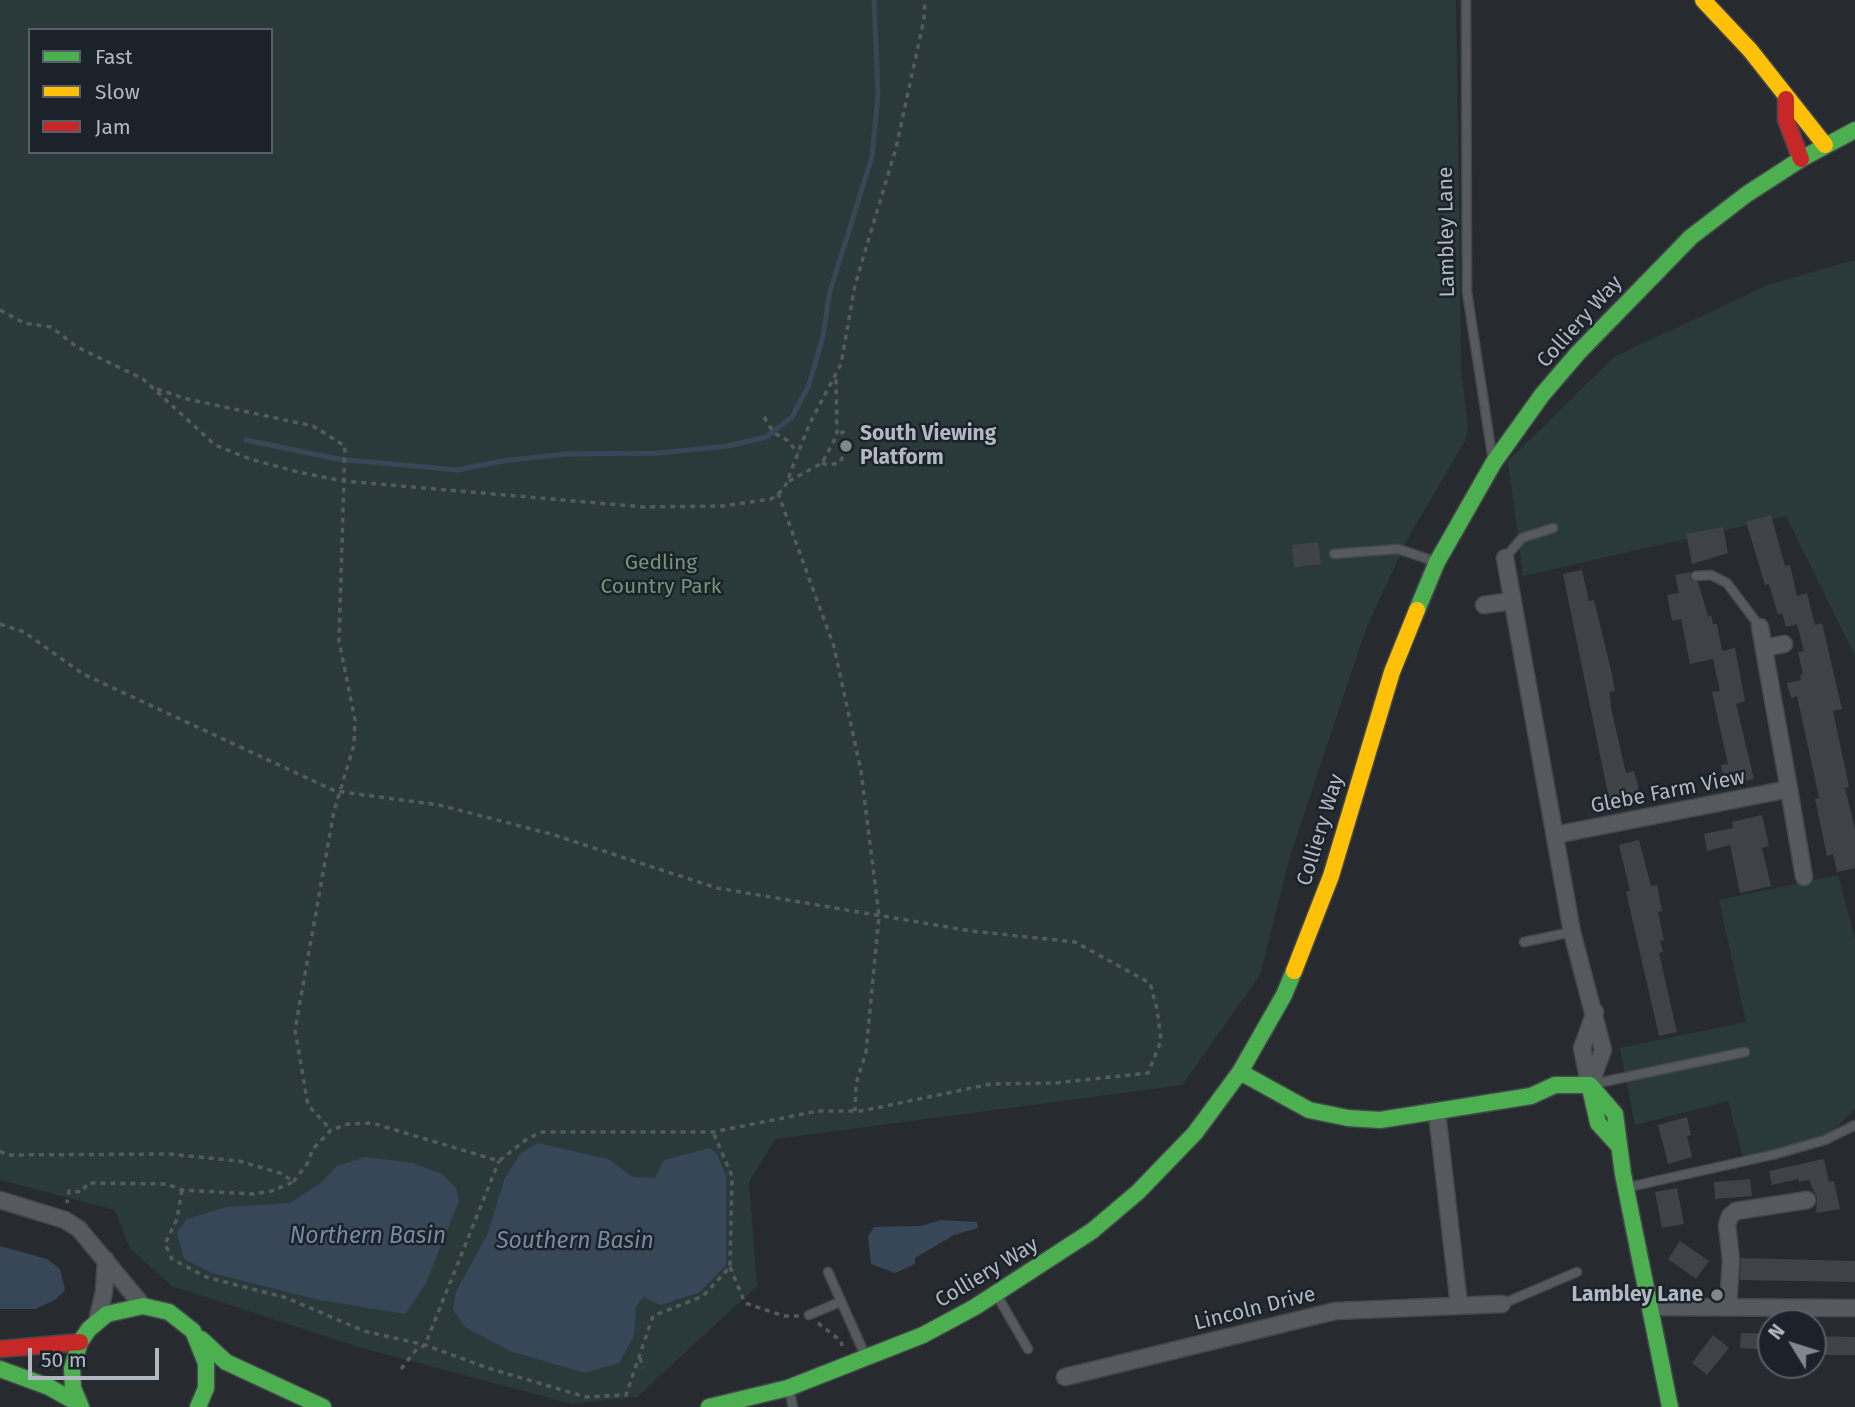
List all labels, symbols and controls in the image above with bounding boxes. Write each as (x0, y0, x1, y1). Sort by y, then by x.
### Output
legend (28, 28, 273, 154)
text: Fast (95, 44, 133, 70)
text: Slow (95, 79, 140, 105)
text: Jam (95, 114, 131, 140)
street label: Lambley Lane (1433, 166, 1461, 298)
street label: Colliery Way (1532, 271, 1628, 373)
place label: South Viewing Platform (860, 421, 996, 471)
marker: South Viewing Platform (838, 438, 854, 454)
park label: Gedling Country Park (600, 550, 722, 600)
street label: Glebe Farm View (1589, 765, 1747, 819)
street label: Colliery Way (1292, 771, 1350, 889)
water label: Northern Basin (290, 1223, 446, 1251)
water label: Southern Basin (496, 1228, 654, 1256)
street label: Colliery Way (931, 1232, 1043, 1314)
street label: Lincoln Drive (1192, 1282, 1318, 1336)
place label: Lambley Lane (1571, 1282, 1703, 1308)
marker: Lambley Lane (1709, 1287, 1725, 1303)
north arrow (1757, 1309, 1827, 1379)
text: N (1764, 1320, 1790, 1344)
scale bar (32, 1334, 163, 1378)
text: 50 m (41, 1347, 87, 1373)

